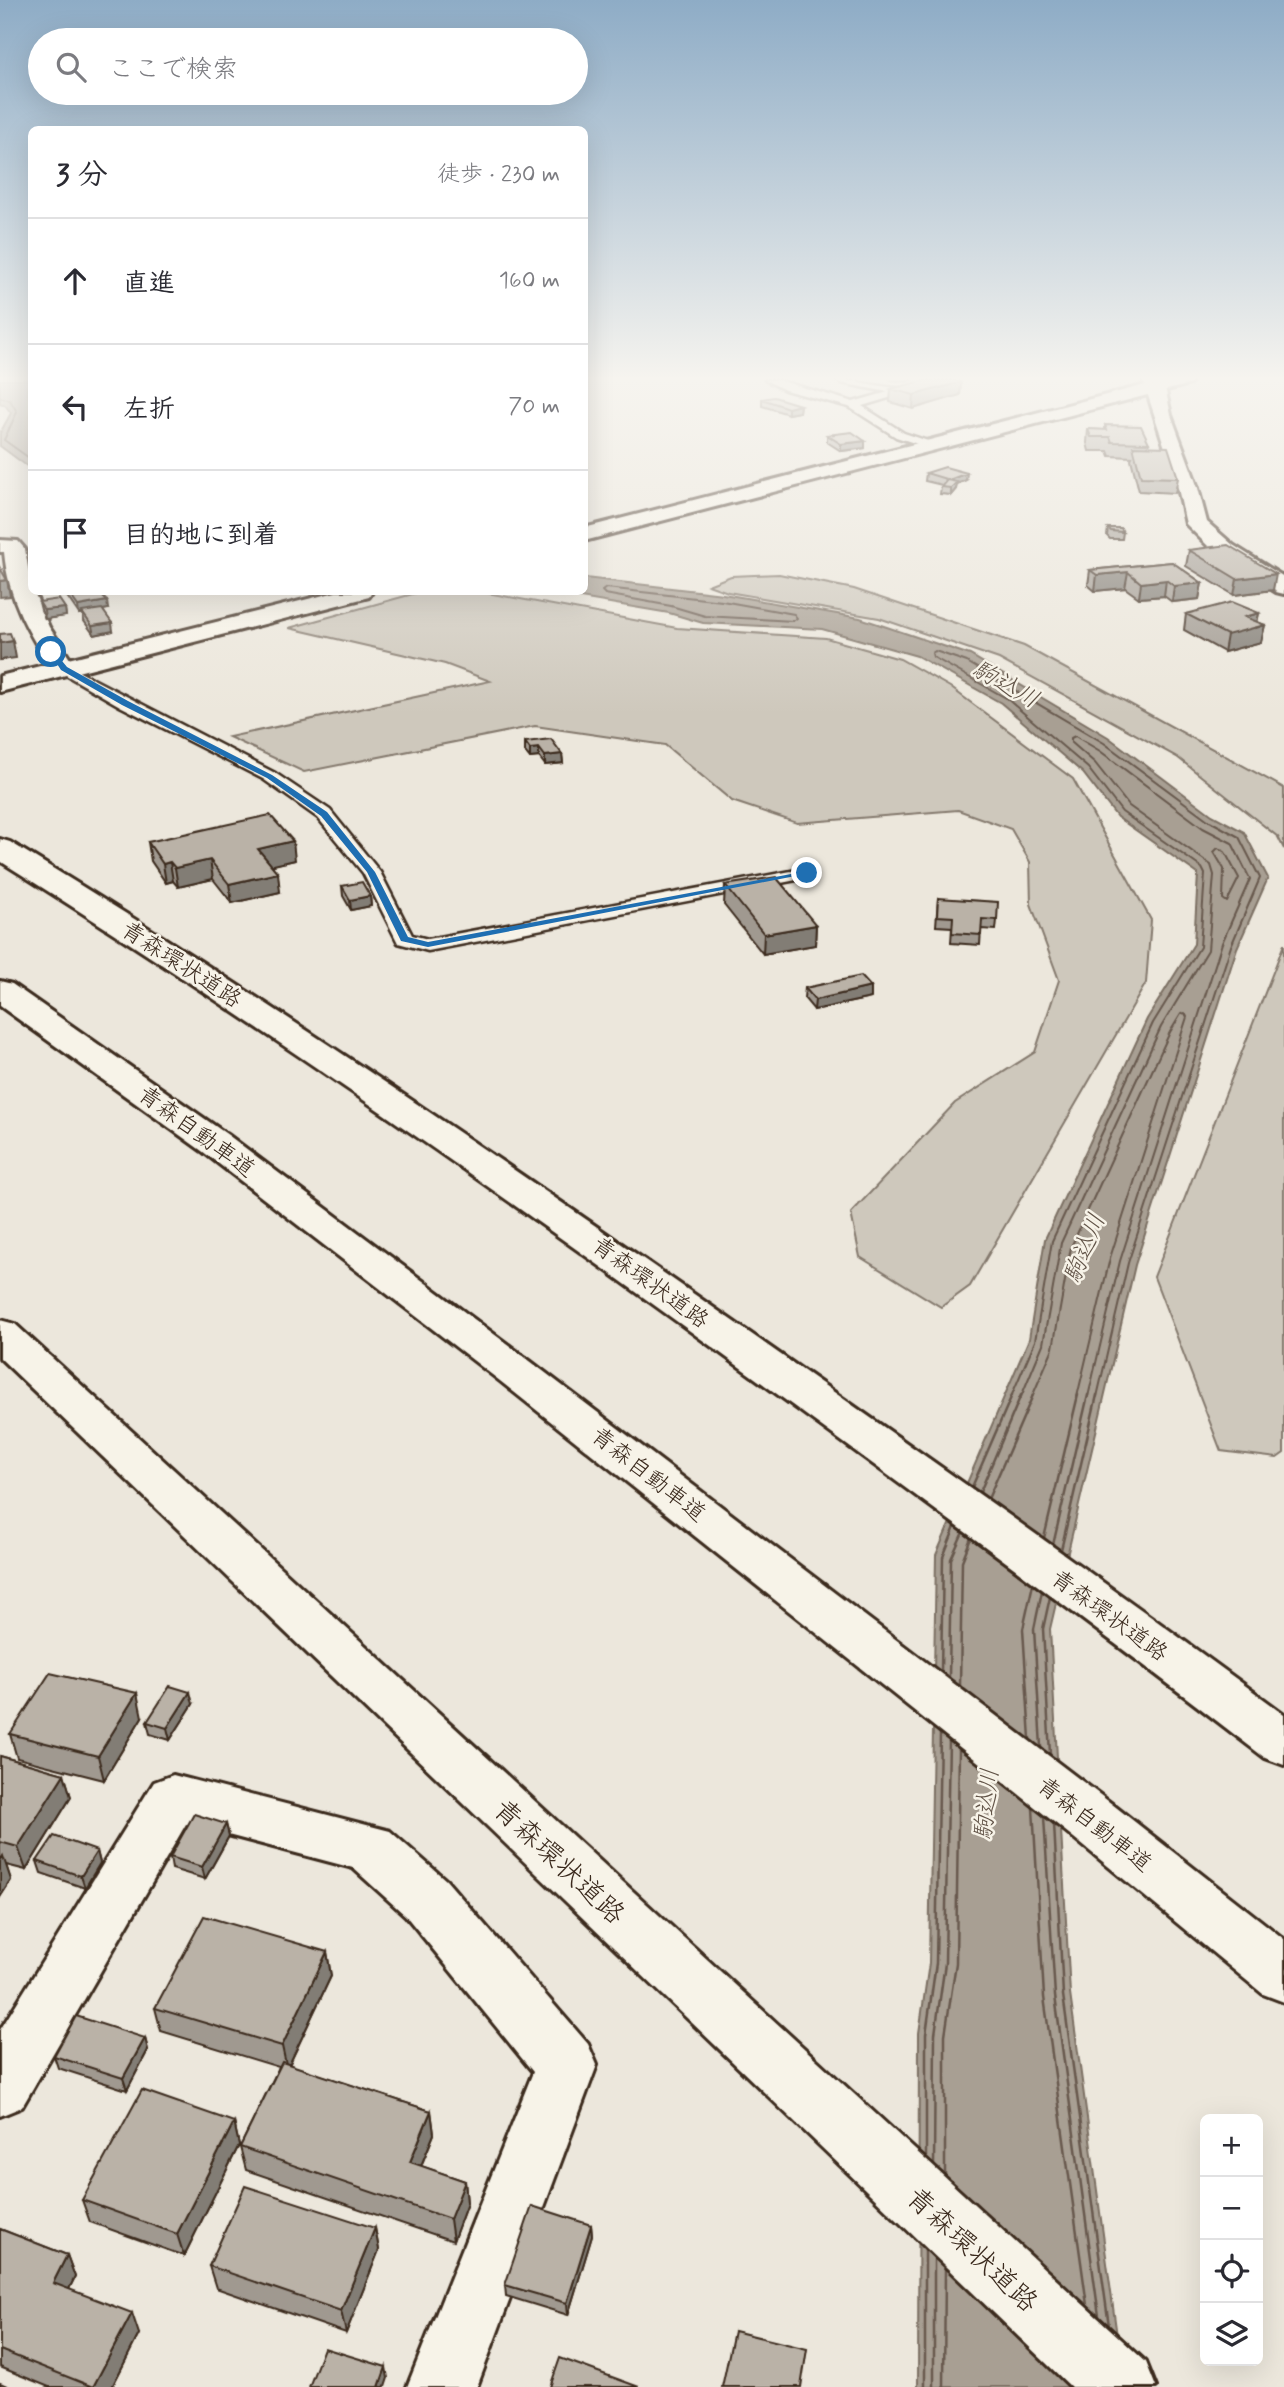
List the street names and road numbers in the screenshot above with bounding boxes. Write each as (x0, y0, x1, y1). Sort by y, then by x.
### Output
street label: 青森環状道路 (115, 916, 247, 1016)
street label: 青森自動車道 (131, 1080, 260, 1185)
street label: 青森環状道路 (585, 1231, 714, 1336)
street label: 青森自動車道 (584, 1421, 711, 1530)
street label: 青森環状道路 (1044, 1564, 1173, 1669)
street label: 青森自動車道 (1030, 1771, 1157, 1880)
street label: 青森環状道路 (484, 1792, 632, 1934)
street label: 青森環状道路 (897, 2180, 1045, 2322)

